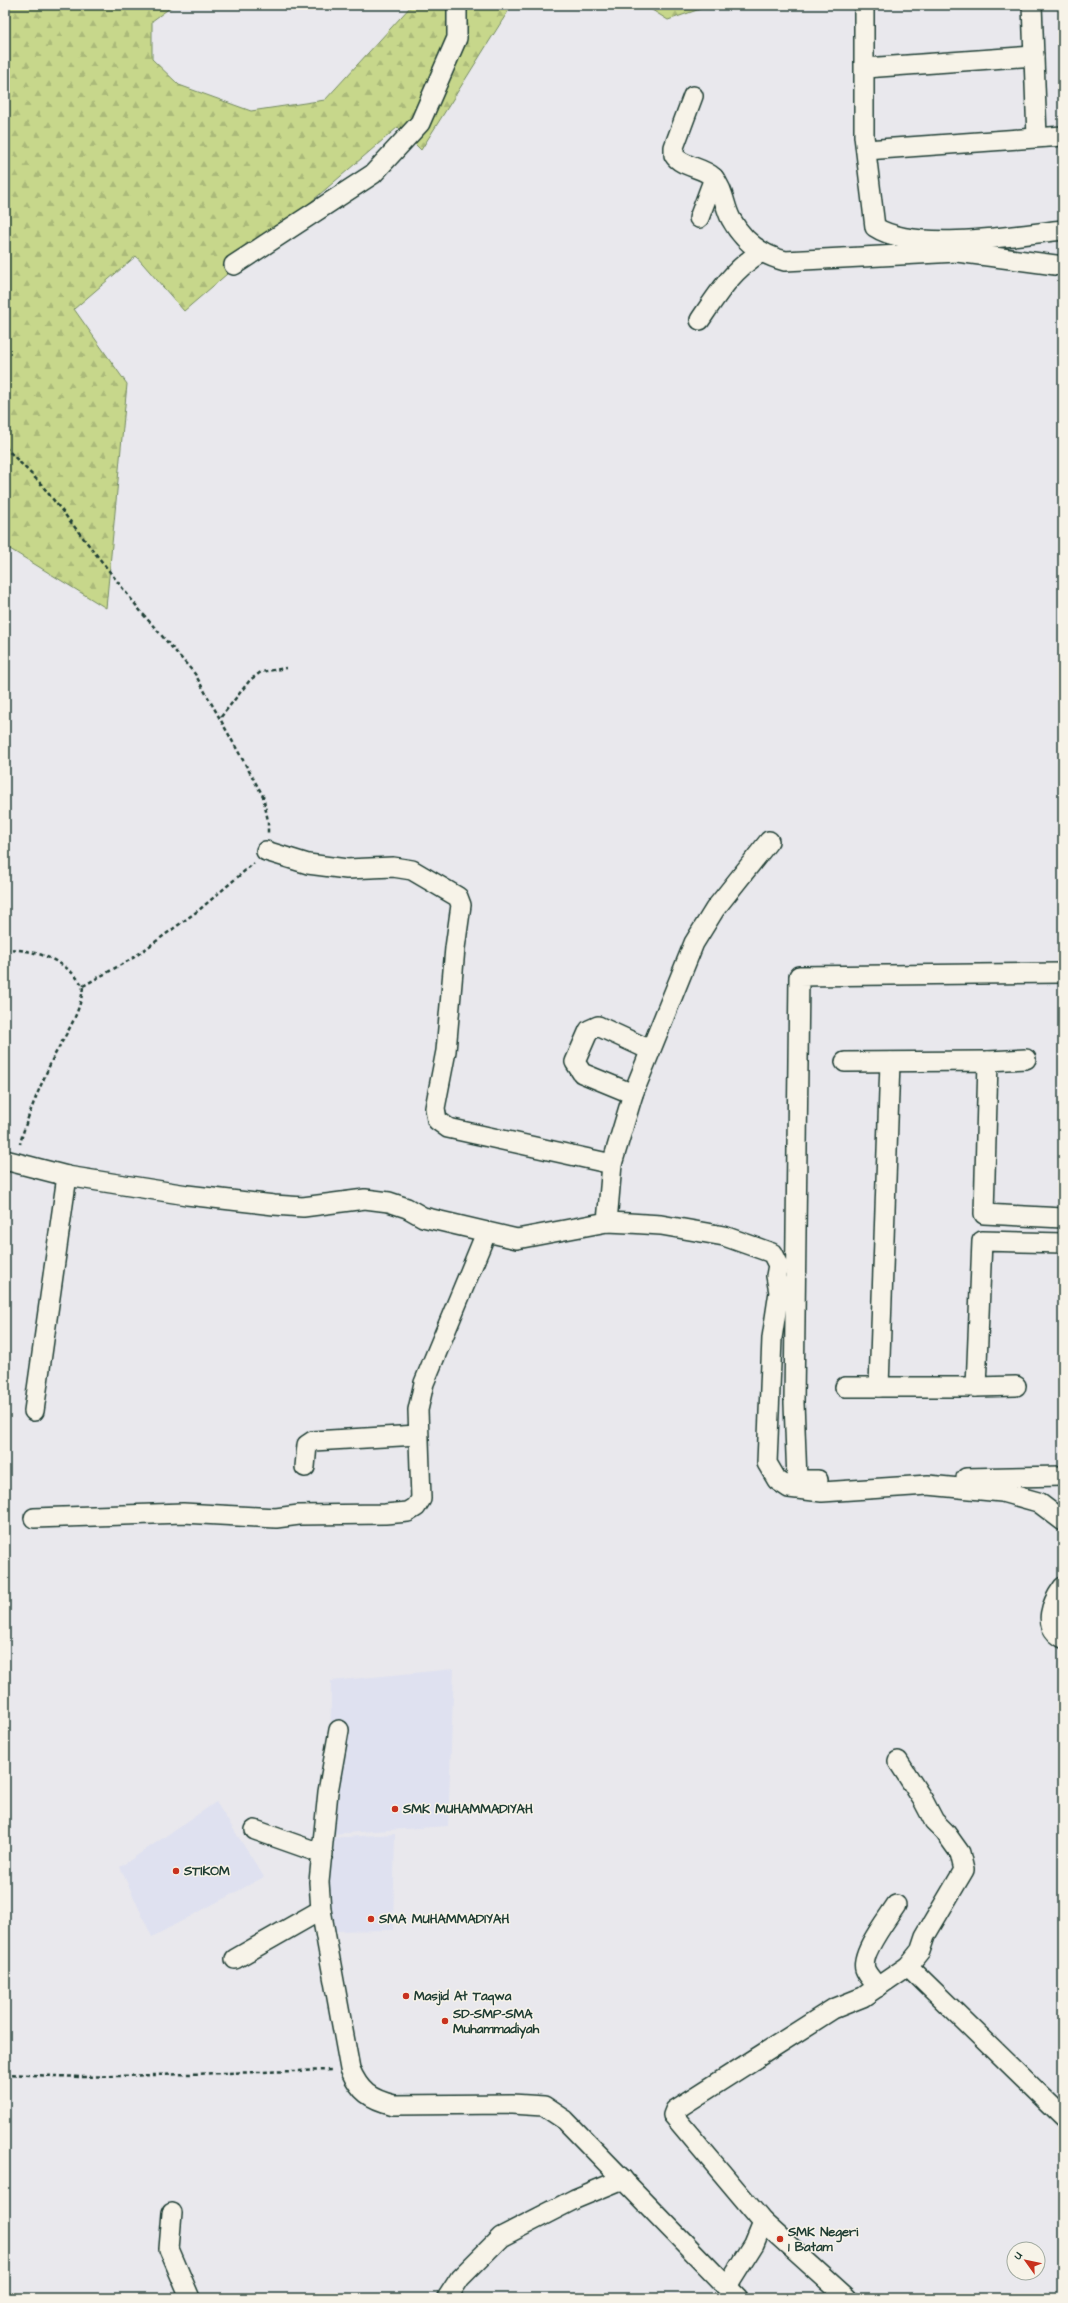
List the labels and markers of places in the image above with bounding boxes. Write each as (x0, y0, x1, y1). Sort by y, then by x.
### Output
place label: SMK MUHAMMADIYAH (402, 1800, 533, 1818)
marker: SMK MUHAMMADIYAH (390, 1804, 400, 1814)
place label: STIKOM (183, 1862, 230, 1880)
marker: STIKOM (171, 1866, 181, 1876)
place label: SMA MUHAMMADIYAH (378, 1910, 509, 1928)
marker: SMA MUHAMMADIYAH (366, 1914, 376, 1924)
place label: Masjid At Taqwa (414, 1987, 512, 2006)
marker: Masjid At Taqwa (401, 1991, 411, 2001)
place label: SD-SMP-SMA Muhammadiyah (452, 2005, 540, 2039)
marker: SD-SMP-SMA Muhammadiyah (440, 2016, 450, 2026)
place label: SMK Negeri 1 Batam (787, 2223, 859, 2256)
marker: SMK Negeri 1 Batam (775, 2234, 785, 2244)

